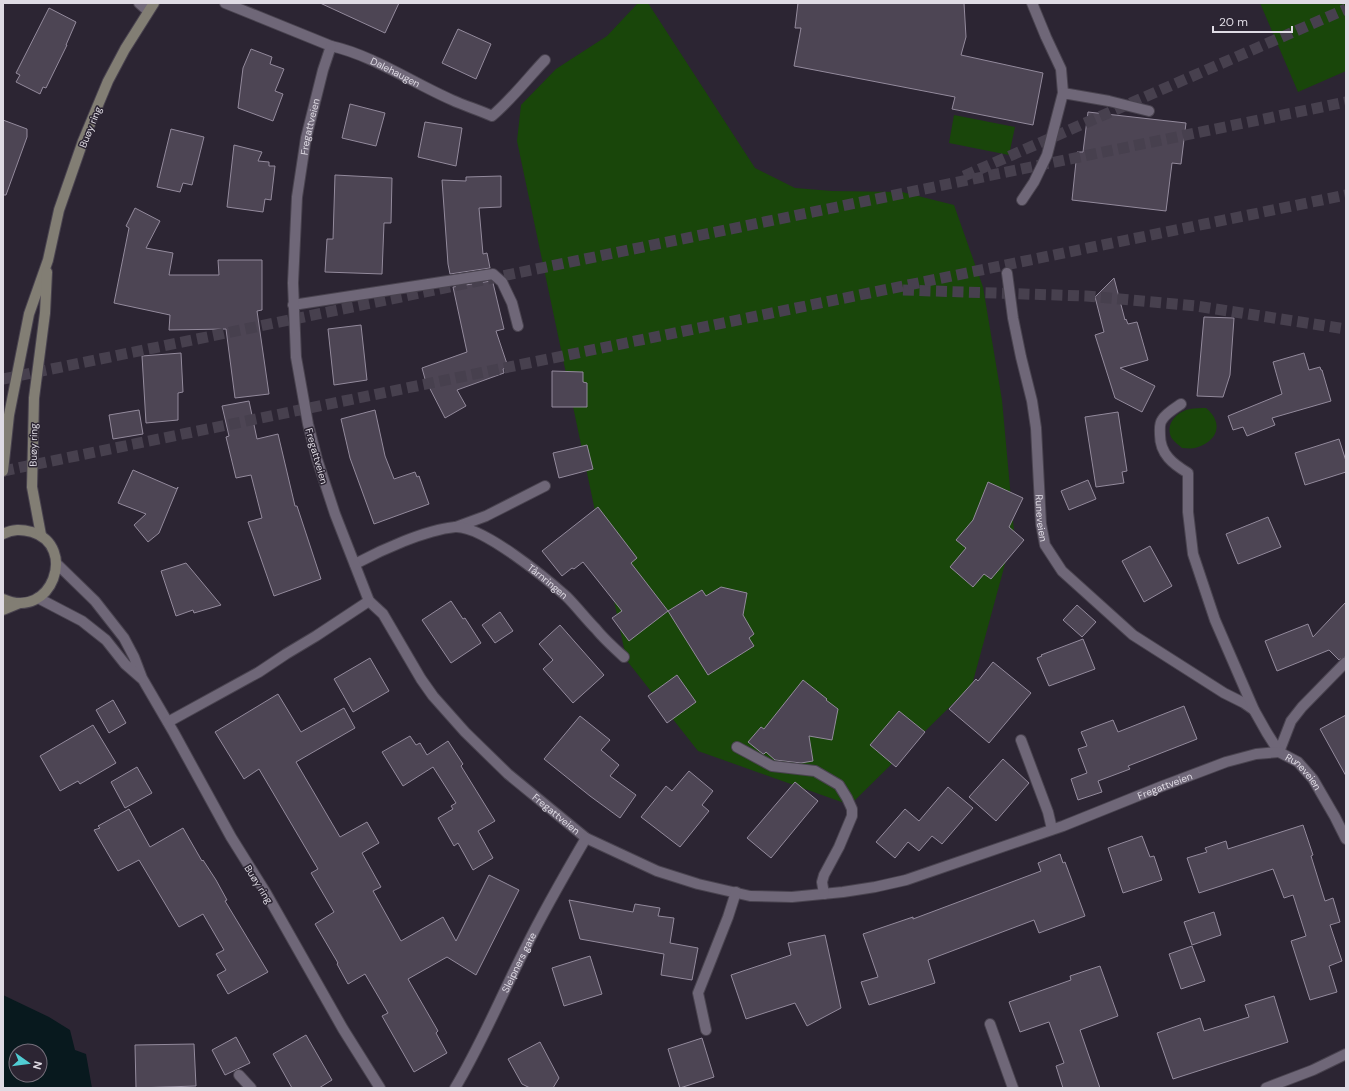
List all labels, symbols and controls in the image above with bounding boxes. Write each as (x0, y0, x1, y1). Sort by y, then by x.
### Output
scale bar (1213, 8, 1292, 34)
text: 20 m (1219, 14, 1248, 30)
street label: Dalehaugen (368, 54, 423, 90)
street label: Fregattveien (298, 97, 323, 156)
street label: Buøy ring (76, 104, 105, 150)
street label: Buøy ring (27, 423, 40, 467)
street label: Fregattveien (302, 427, 331, 486)
street label: Runeveien (1032, 494, 1050, 543)
street label: Tårnringen (525, 561, 571, 602)
street label: Runeveien (1283, 751, 1324, 793)
street label: Fregattveien (1136, 769, 1194, 802)
street label: Fregattveien (530, 791, 583, 838)
street label: Buøy ring (242, 862, 276, 906)
street label: Sleipners gate (499, 930, 539, 995)
north arrow (8, 1043, 48, 1083)
text: N (30, 1060, 45, 1071)

